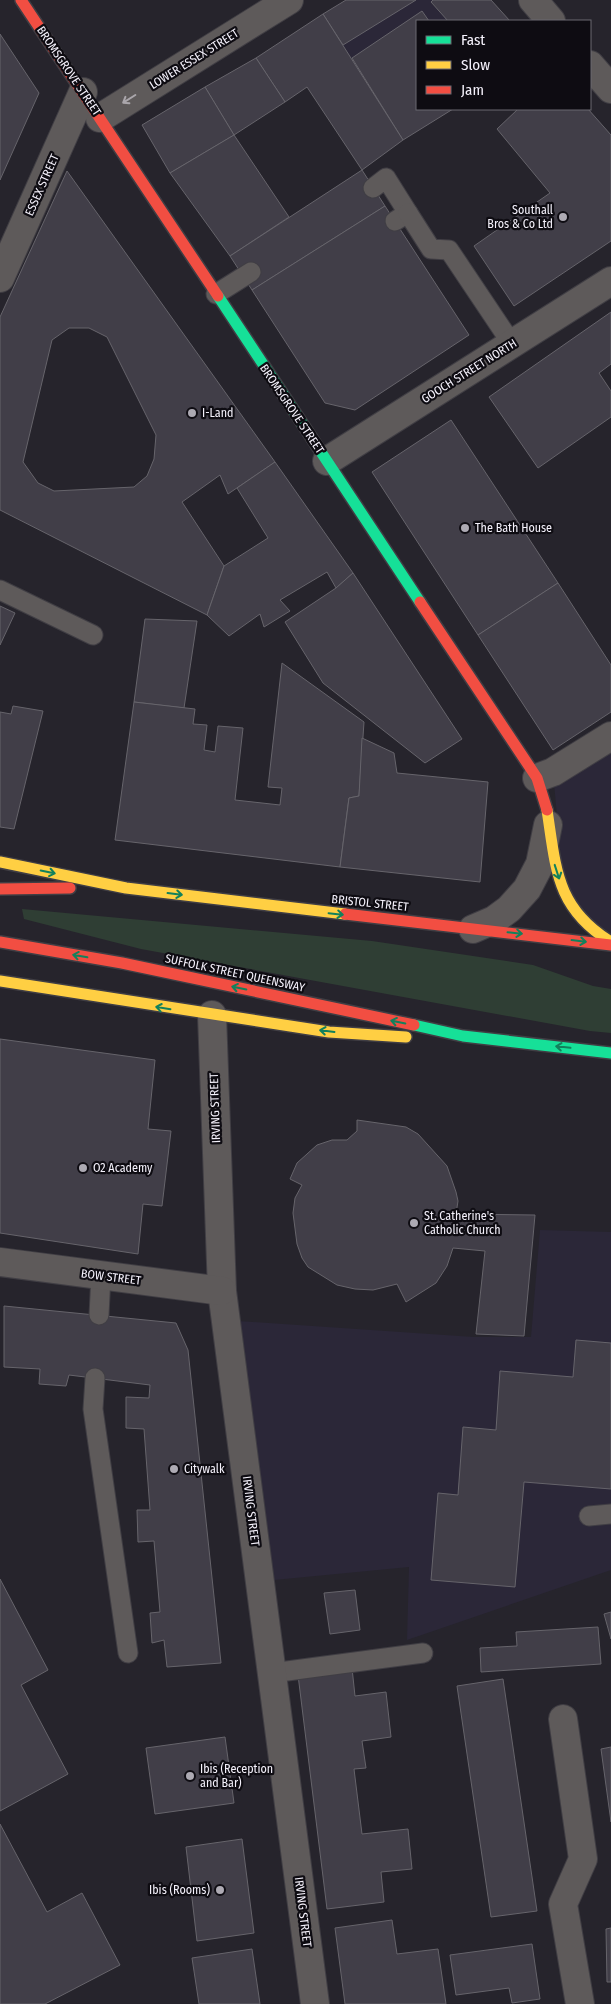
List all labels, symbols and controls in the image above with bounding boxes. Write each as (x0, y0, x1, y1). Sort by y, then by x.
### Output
legend (416, 20, 591, 110)
street label: BROMSGROVE STREET (34, 24, 104, 119)
street label: LOWER ESSEX STREET (147, 26, 242, 92)
text: Fast (461, 31, 485, 49)
text: Slow (461, 56, 490, 74)
text: Jam (461, 81, 484, 99)
one-way arrow (122, 95, 136, 105)
street label: ESSEX STREET (22, 152, 62, 218)
place label: Southall Bros & Co Ltd (487, 203, 553, 231)
marker: Southall Bros & Co Ltd (557, 211, 569, 223)
street label: GOOCH STREET NORTH (419, 336, 519, 406)
street label: BROMSGROVE STREET (257, 362, 327, 457)
place label: I-Land (202, 406, 233, 420)
marker: I-Land (186, 407, 198, 419)
place label: The Bath House (475, 521, 552, 535)
marker: The Bath House (459, 522, 471, 534)
one-way arrow (553, 864, 562, 880)
one-way arrow (39, 868, 55, 877)
one-way arrow (166, 889, 182, 899)
street label: BRISTOL STREET (331, 892, 410, 914)
one-way arrow (328, 909, 344, 918)
one-way arrow (507, 928, 523, 938)
one-way arrow (570, 936, 586, 946)
one-way arrow (72, 951, 88, 961)
street label: SUFFOLK STREET QUEENSWAY (164, 951, 306, 995)
one-way arrow (232, 983, 248, 992)
one-way arrow (156, 1003, 172, 1013)
one-way arrow (391, 1017, 407, 1026)
one-way arrow (319, 1026, 335, 1036)
one-way arrow (555, 1042, 571, 1052)
street label: IRVING STREET (207, 1072, 223, 1143)
place label: O2 Academy (93, 1161, 153, 1175)
marker: O2 Academy (77, 1162, 89, 1174)
place label: St. Catherine's Catholic Church (424, 1209, 500, 1237)
marker: St. Catherine's Catholic Church (408, 1217, 420, 1229)
street label: BOW STREET (80, 1266, 142, 1288)
place label: Citywalk (184, 1462, 225, 1476)
marker: Citywalk (168, 1463, 180, 1475)
street label: IRVING STREET (240, 1475, 262, 1547)
place label: Ibis (Reception and Bar) (200, 1762, 273, 1790)
marker: Ibis (Reception and Bar) (184, 1770, 196, 1782)
street label: IRVING STREET (292, 1876, 314, 1948)
place label: Ibis (Rooms) (149, 1883, 210, 1897)
marker: Ibis (Rooms) (214, 1884, 226, 1896)

